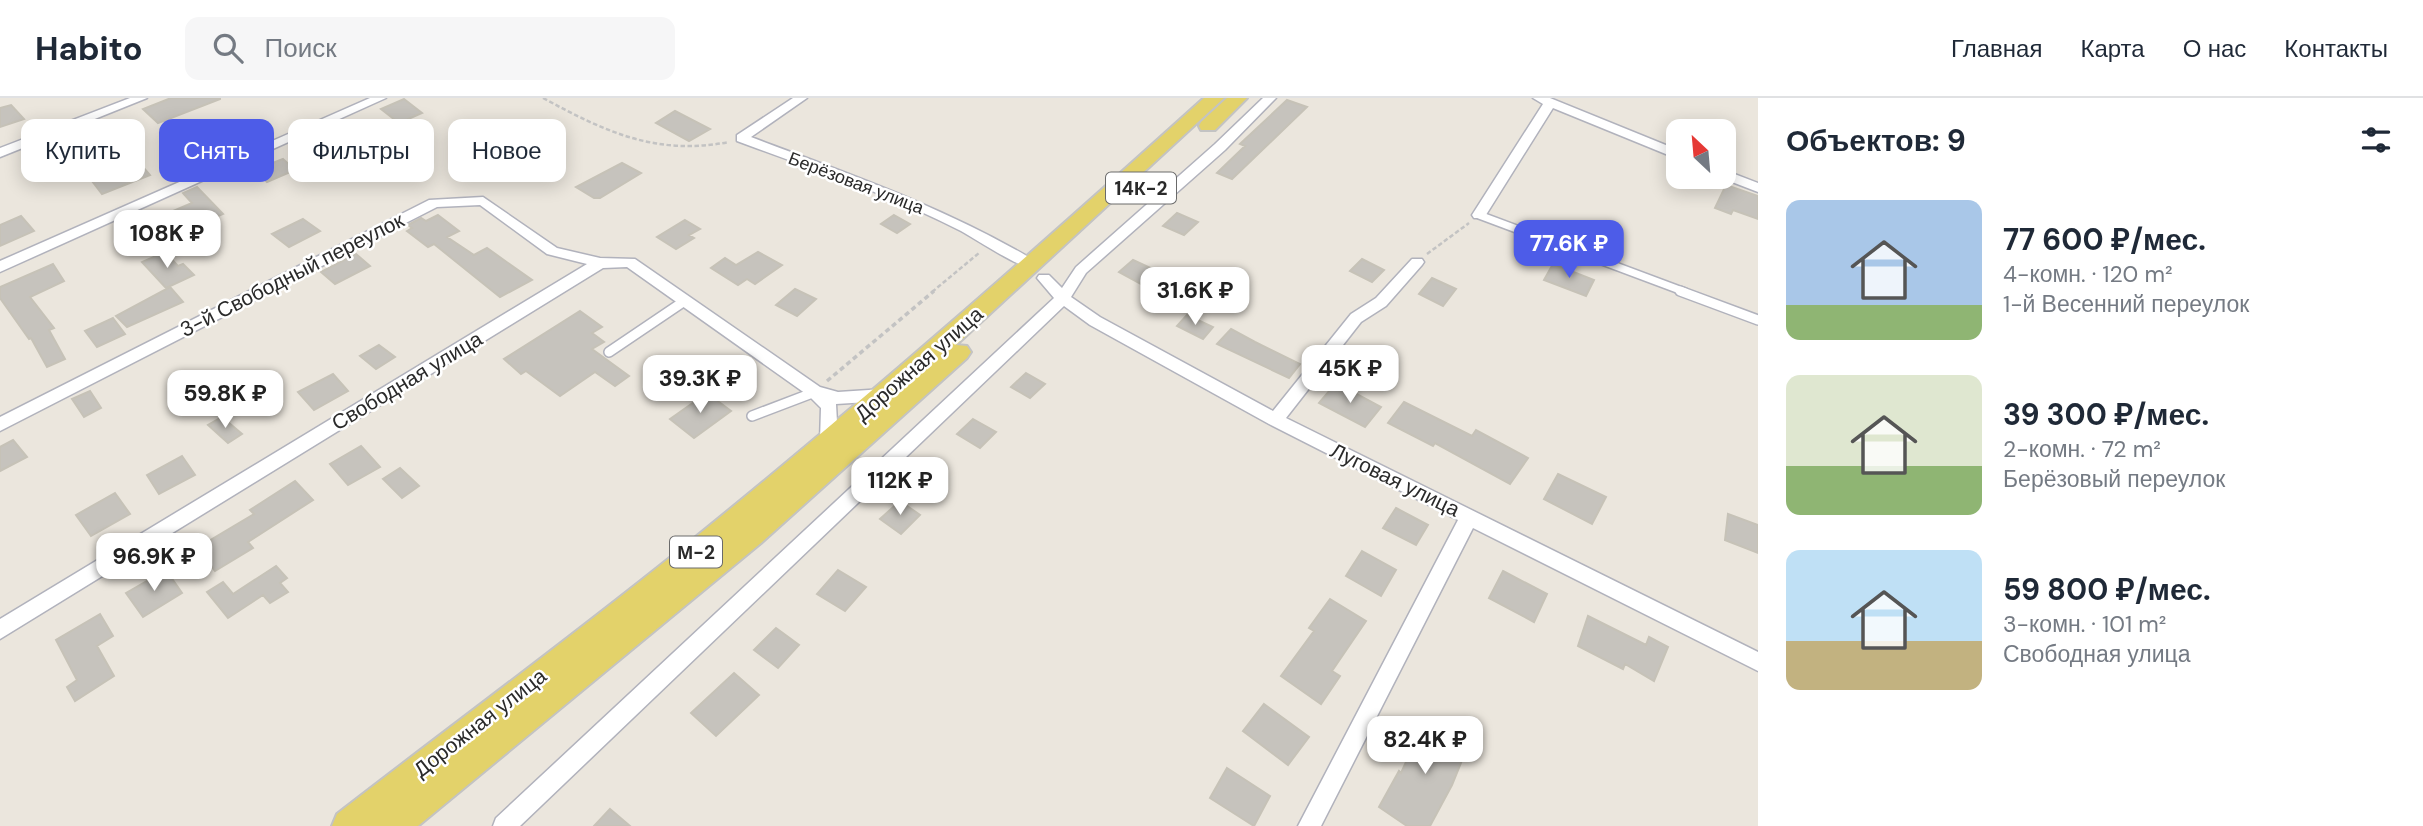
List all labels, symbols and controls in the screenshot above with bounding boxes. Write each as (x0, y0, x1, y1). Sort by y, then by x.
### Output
search box (185, 17, 675, 80)
text: Habito (35, 27, 143, 70)
icon: search (209, 29, 247, 67)
text: Поиск (265, 31, 337, 65)
text: Главная (1951, 33, 2042, 64)
text: Карта (2080, 33, 2145, 64)
text: О нас (2183, 33, 2246, 64)
text: Контакты (2284, 33, 2388, 64)
chip: Купить (21, 119, 145, 182)
chip: Снять (159, 119, 274, 182)
chip: Фильтры (288, 119, 434, 182)
chip: Новое (448, 119, 566, 182)
north arrow (1666, 119, 1736, 189)
map controls (1666, 119, 1736, 189)
text: Объектов: 9 (1786, 121, 1966, 160)
icon: filters (2357, 121, 2395, 159)
street label: Берёзовая улица (785, 146, 928, 220)
road number: 14К-2 (1106, 172, 1176, 204)
street label: 3-й Свободный переулок (175, 206, 410, 344)
pin: 108K ₽ (110, 211, 224, 270)
text: 108K ₽ (130, 218, 204, 248)
pin: 77.6K ₽ (1504, 220, 1634, 280)
text: 77 600 ₽/мес. (2003, 220, 2206, 259)
text: 77.6K ₽ (1530, 228, 1608, 258)
icon: home (1842, 228, 1926, 312)
text: 4-комн. · 120 m² (2003, 259, 2173, 289)
pin: 31.6K ₽ (1130, 268, 1260, 327)
text: 31.6K ₽ (1156, 275, 1234, 305)
text: 1-й Весенний переулок (2003, 289, 2249, 319)
street label: Дорожная улица (849, 300, 989, 427)
street label: Свободная улица (326, 325, 488, 437)
pin: 45K ₽ (1301, 345, 1399, 405)
text: 45K ₽ (1318, 353, 1382, 383)
pin: 39.3K ₽ (635, 356, 765, 415)
text: 39.3K ₽ (659, 363, 741, 393)
pin: 59.8K ₽ (160, 370, 290, 430)
text: 59.8K ₽ (183, 378, 267, 408)
text: 39 300 ₽/мес. (2003, 395, 2209, 434)
icon: home (1842, 403, 1926, 487)
text: 2-комн. · 72 m² (2003, 434, 2161, 464)
street label: Луговая улица (1326, 437, 1465, 524)
pin: 112K ₽ (843, 458, 957, 517)
text: Берёзовый переулок (2003, 464, 2225, 494)
text: 112K ₽ (867, 465, 933, 495)
pin: 96.9K ₽ (89, 533, 219, 593)
road number: М-2 (670, 536, 722, 568)
text: 96.9K ₽ (112, 541, 196, 571)
text: 59 800 ₽/мес. (2003, 570, 2210, 609)
icon: home (1842, 578, 1926, 662)
text: 3-комн. · 101 m² (2003, 609, 2166, 639)
text: Свободная улица (2003, 639, 2191, 669)
street label: Дорожная улица (408, 662, 552, 784)
pin: 82.4K ₽ (1360, 716, 1490, 776)
text: 82.4K ₽ (1383, 724, 1467, 754)

